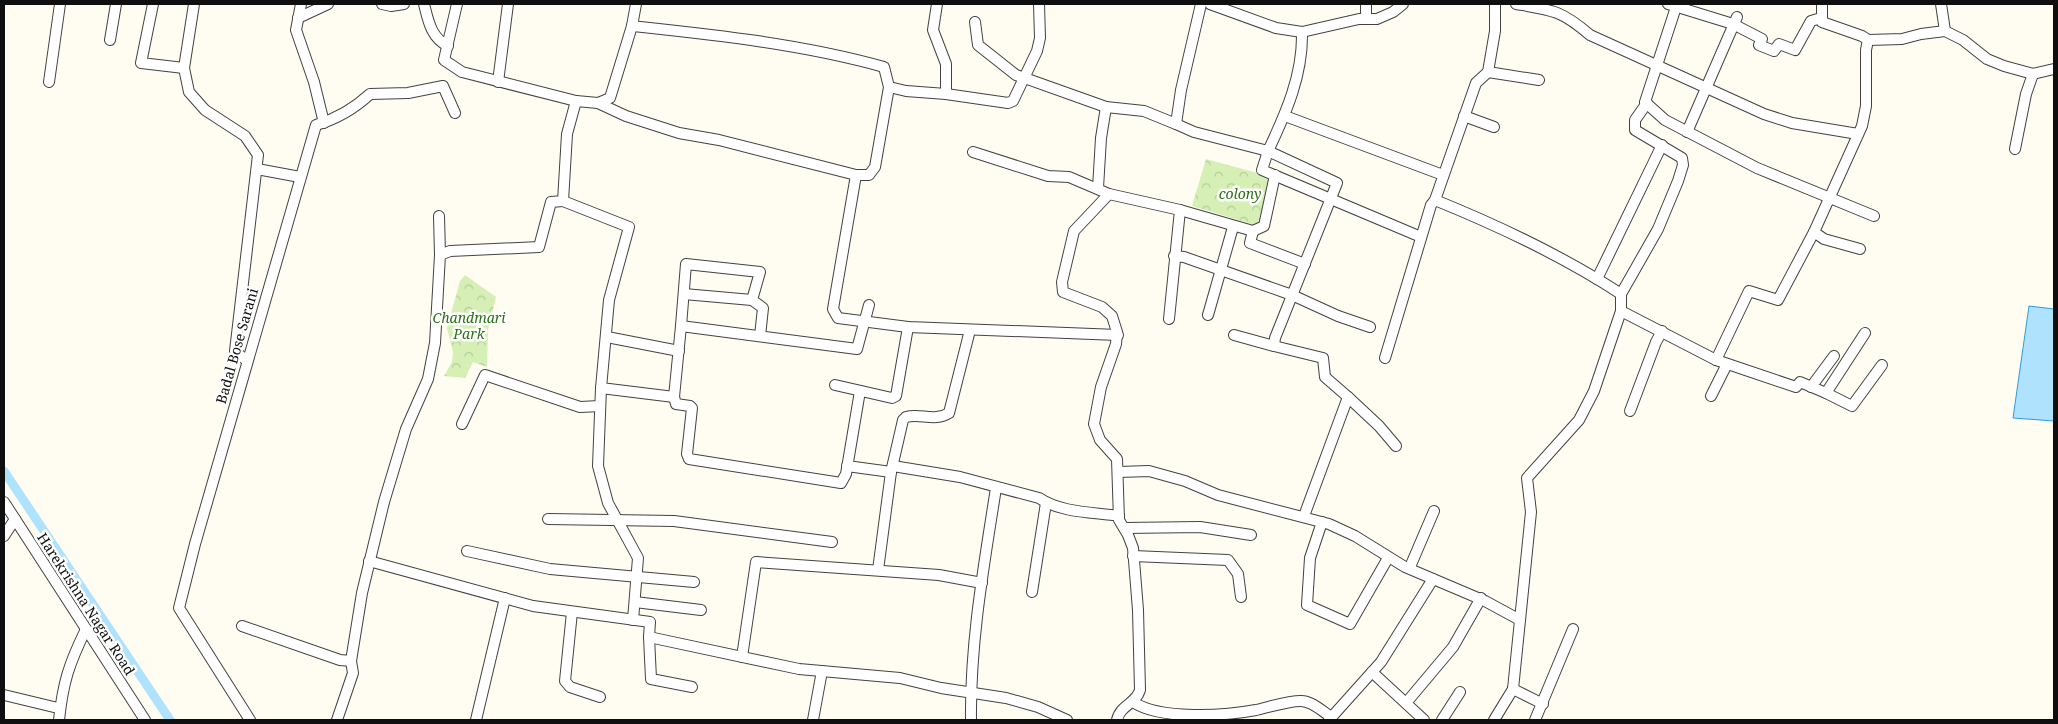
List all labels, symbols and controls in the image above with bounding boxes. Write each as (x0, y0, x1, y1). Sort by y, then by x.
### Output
park label: colony (1219, 184, 1261, 203)
street label: Badal Bose Sarani (211, 285, 262, 406)
park label: Chandmari Park (432, 308, 506, 343)
street label: Harekrishna Nagar Road (33, 529, 140, 679)

